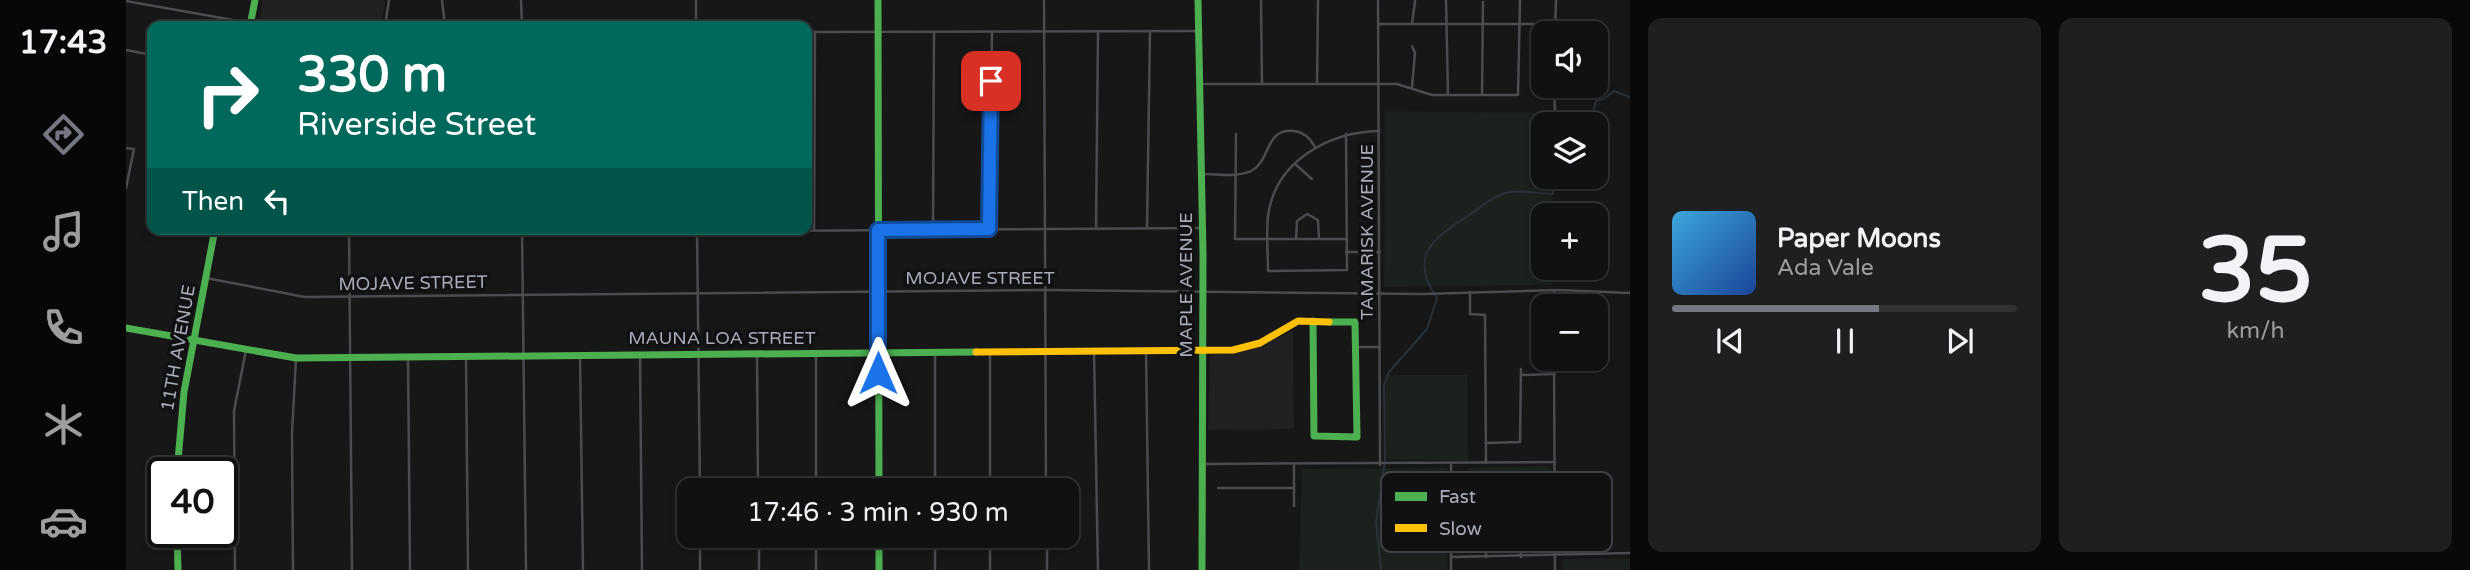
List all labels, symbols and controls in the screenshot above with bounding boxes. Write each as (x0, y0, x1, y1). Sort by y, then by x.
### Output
map controls (1531, 21, 1608, 371)
button: sound (1531, 21, 1608, 98)
text: 17:43 (19, 24, 107, 62)
text: 330 m (297, 46, 447, 105)
icon: right (182, 49, 273, 140)
pin (961, 51, 1021, 111)
icon: arrive (972, 62, 1010, 100)
text: Riverside Street (297, 106, 536, 144)
icon: directions (39, 110, 88, 159)
button: layers (1531, 112, 1608, 189)
street label: TAMARISK AVENUE (1356, 144, 1378, 320)
icon: left (258, 182, 296, 220)
text: Then (182, 186, 244, 217)
button: + (1531, 203, 1608, 280)
icon: music (39, 207, 88, 256)
street label: MAPLE AVENUE (1175, 212, 1197, 358)
text: 35 (2198, 216, 2313, 326)
text: Paper Moons (1777, 223, 1941, 254)
text: Ada Vale (1777, 254, 1874, 282)
street label: MOJAVE STREET (905, 267, 1055, 289)
street label: MOJAVE STREET (338, 271, 488, 295)
street label: 11TH AVENUE (156, 283, 200, 413)
button: − (1531, 294, 1608, 371)
icon: phone (39, 303, 88, 352)
text: km/h (2227, 317, 2284, 345)
icon: previous (1711, 322, 1749, 360)
icon: pause (1826, 322, 1864, 360)
icon: next (1941, 322, 1979, 360)
street label: MAUNA LOA STREET (628, 327, 816, 349)
position arrow (841, 336, 915, 410)
icon: climate (39, 400, 88, 449)
speed limit sign: 40 (147, 457, 238, 548)
legend (1381, 472, 1612, 552)
text: Fast (1439, 486, 1476, 508)
icon: car (39, 497, 88, 546)
text: 17:46 · 3 min · 930 m (747, 497, 1009, 528)
text: Slow (1439, 518, 1482, 540)

